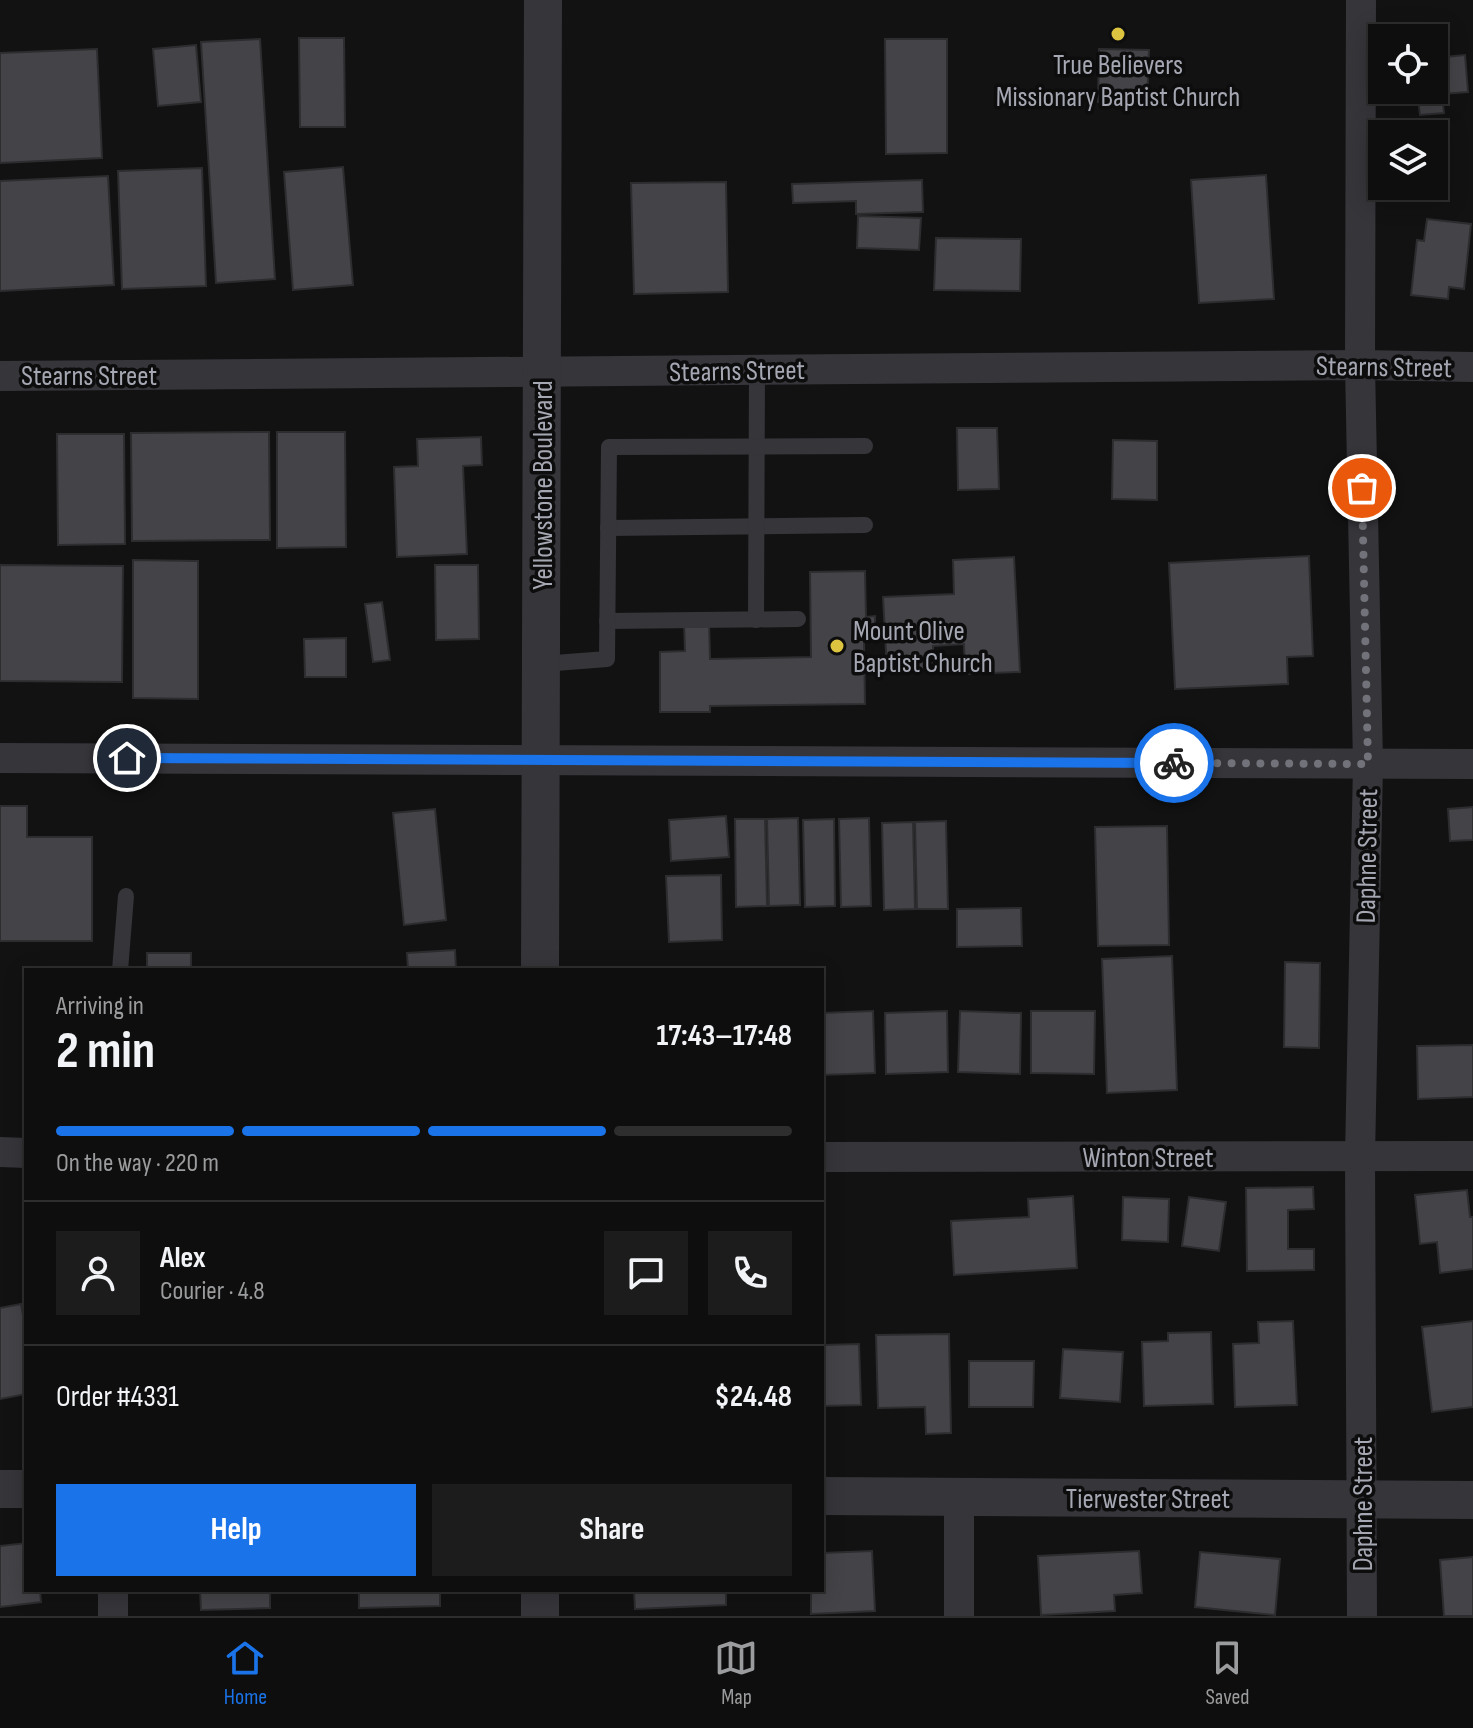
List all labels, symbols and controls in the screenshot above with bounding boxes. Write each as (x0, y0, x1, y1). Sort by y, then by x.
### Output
map controls (1368, 24, 1448, 200)
button: locate (1368, 24, 1448, 104)
marker: True Believers Missionary Baptist Church (1109, 25, 1127, 43)
place label: True Believers Missionary Baptist Church (996, 49, 1240, 114)
button: layers (1368, 120, 1448, 200)
street label: Stearns Street (1316, 350, 1452, 385)
street label: Stearns Street (669, 354, 805, 389)
street label: Stearns Street (21, 360, 157, 393)
street label: Yellowstone Boulevard (527, 380, 560, 590)
pin (1328, 454, 1396, 522)
icon: bag (1340, 466, 1384, 510)
place label: Mount Olive Baptist Church (853, 615, 993, 680)
marker: Mount Olive Baptist Church (828, 637, 846, 655)
courier (1134, 723, 1214, 803)
pin (93, 724, 161, 792)
icon: home (105, 736, 149, 780)
icon: bike (1152, 741, 1196, 785)
street label: Daphne Street (1350, 788, 1385, 924)
text: Arriving in (56, 991, 144, 1022)
text: 17:43–17:48 (657, 1018, 792, 1054)
text: 2 min (56, 1020, 155, 1083)
street label: Winton Street (1082, 1142, 1214, 1175)
text: On the way · 220 m (56, 1148, 219, 1179)
button: person (56, 1231, 140, 1315)
button: chat (604, 1231, 688, 1315)
button: phone (708, 1231, 792, 1315)
text: Alex (160, 1240, 206, 1276)
text: Courier · 4.8 (160, 1276, 265, 1307)
text: Order #4331 (56, 1379, 179, 1415)
text: $24.48 (715, 1379, 792, 1415)
street label: Daphne Street (1347, 1437, 1380, 1571)
street label: Tierwester Street (1066, 1483, 1230, 1516)
button: Help (56, 1484, 416, 1576)
button: Share (432, 1484, 792, 1576)
tab: Home (223, 1636, 267, 1711)
tab: Map (714, 1636, 758, 1711)
tab: Saved (1205, 1636, 1250, 1711)

